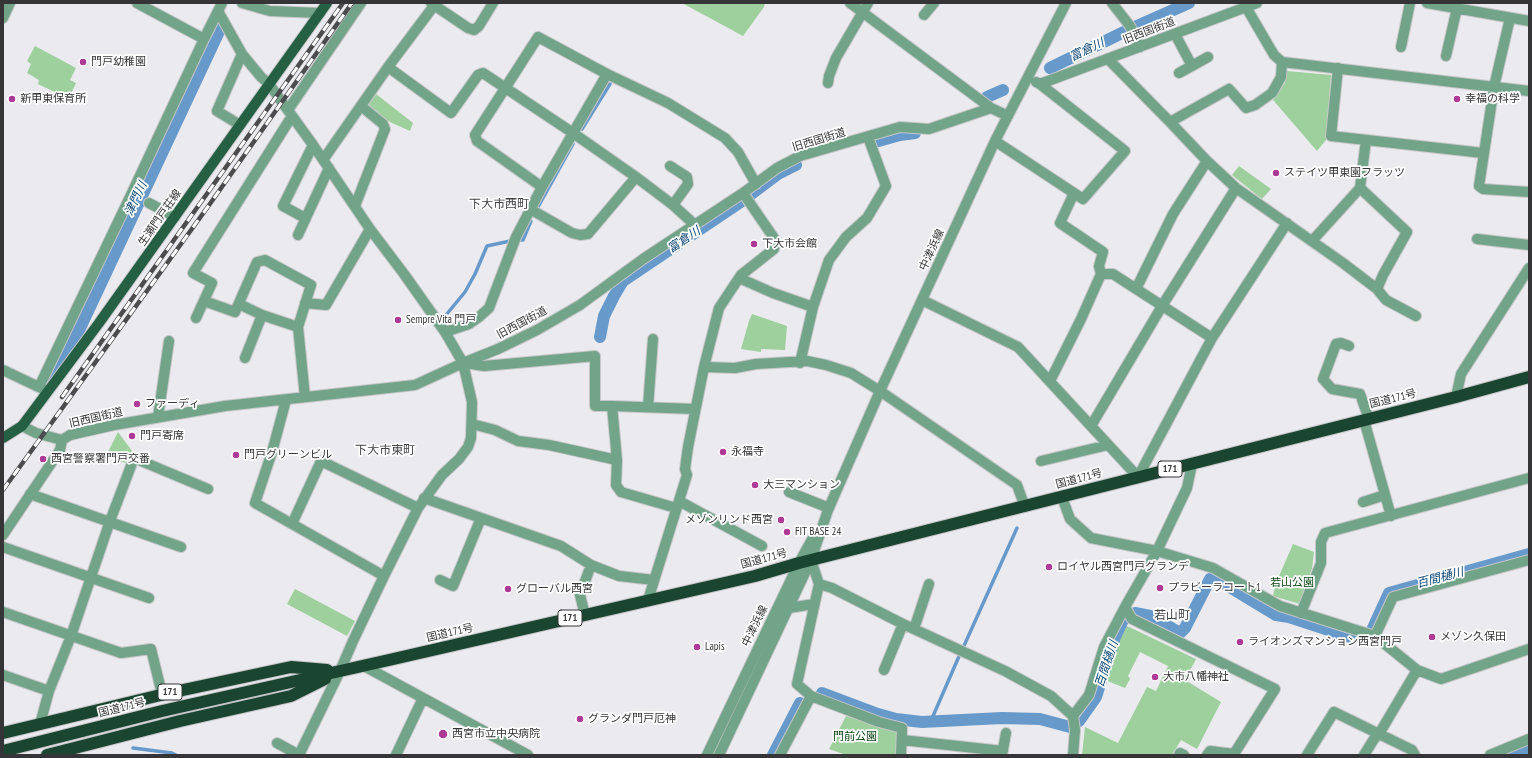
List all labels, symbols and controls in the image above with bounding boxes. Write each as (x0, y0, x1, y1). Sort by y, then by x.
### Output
street label: 旧西国街道 (1121, 15, 1177, 47)
water label: 富倉川 (1068, 36, 1106, 64)
place label: 門戸幼稚園 (91, 55, 146, 69)
marker: 門戸幼稚園 (78, 57, 88, 67)
place label: 新甲東保育所 (20, 92, 86, 106)
place label: 幸福の科学 (1465, 92, 1520, 106)
marker: 新甲東保育所 (7, 94, 17, 104)
marker: 幸福の科学 (1452, 94, 1462, 104)
street label: 旧西国街道 (791, 126, 847, 154)
place label: ステイツ甲東園フラッツ (1284, 166, 1405, 180)
marker: ステイツ甲東園フラッツ (1271, 168, 1281, 178)
water label: 津門川 (122, 180, 150, 218)
street label: 生瀬門戸荘線 (136, 187, 184, 249)
district label: 下大市西町 (469, 198, 529, 212)
water label: 富倉川 (665, 224, 703, 256)
street label: 中津浜線 (917, 227, 947, 273)
place label: 下大市会館 (762, 237, 817, 251)
marker: 下大市会館 (749, 239, 759, 249)
street label: 旧西国街道 (495, 304, 549, 342)
place label: Sempre Vita 門戸 (406, 313, 476, 327)
marker: Sempre Vita 門戸 (393, 315, 403, 325)
street label: 国道171号 (1368, 387, 1418, 411)
place label: ファーディ (145, 397, 200, 411)
marker: ファーディ (132, 399, 142, 409)
street label: 旧西国街道 (68, 405, 124, 431)
place label: 門戸寄席 (140, 429, 184, 443)
marker: 門戸寄席 (127, 431, 137, 441)
district label: 下大市東町 (355, 444, 415, 458)
place label: 永福寺 (731, 445, 764, 459)
marker: 永福寺 (718, 447, 728, 457)
place label: 門戸グリーンビル (244, 448, 332, 462)
marker: 門戸グリーンビル (231, 450, 241, 460)
place label: 西宮警察署門戸交番 (51, 452, 150, 466)
marker: 西宮警察署門戸交番 (38, 454, 48, 464)
road number: 171 (1158, 461, 1182, 477)
street label: 国道171号 (1054, 466, 1104, 492)
place label: 大三マンション (763, 478, 840, 492)
marker: 大三マンション (750, 480, 760, 490)
place label: メゾンリンド西宮 (685, 513, 773, 527)
marker: メゾンリンド西宮 (776, 515, 786, 525)
place label: FIT BASE 24 (795, 525, 841, 539)
marker: FIT BASE 24 (782, 527, 792, 537)
street label: 国道171号 (739, 546, 789, 572)
place label: ロイヤル西宮門戸グランデ (1057, 560, 1189, 574)
marker: ロイヤル西宮門戸グランデ (1044, 562, 1054, 572)
water label: 百間樋川 (1415, 565, 1465, 591)
park label: 若山公園 (1270, 576, 1314, 590)
place label: プラビーラコート1 (1168, 581, 1261, 595)
place label: グローバル西宮 (516, 582, 593, 596)
marker: プラビーラコート1 (1155, 583, 1165, 593)
marker: グローバル西宮 (503, 584, 513, 594)
street label: 中津浜線 (739, 603, 771, 649)
district label: 若山町 (1154, 609, 1190, 623)
road number: 171 (558, 610, 582, 626)
street label: 国道171号 (425, 621, 475, 645)
place label: メゾン久保田 (1440, 630, 1506, 644)
marker: メゾン久保田 (1427, 632, 1437, 642)
place label: ライオンズマンション西宮門戸 (1248, 635, 1402, 649)
marker: ライオンズマンション西宮門戸 (1235, 637, 1245, 647)
water label: 百間樋川 (1093, 639, 1121, 689)
place label: Lapis (705, 640, 725, 654)
marker: Lapis (692, 642, 702, 652)
place label: 大市八幡神社 (1163, 670, 1229, 684)
marker: 大市八幡神社 (1150, 672, 1160, 682)
road number: 171 (158, 684, 182, 700)
street label: 国道171号 (97, 696, 147, 720)
place label: グランダ門戸厄神 (588, 712, 676, 726)
marker: グランダ門戸厄神 (575, 714, 585, 724)
place label: 西宮市立中央病院 (452, 727, 540, 741)
marker: 西宮市立中央病院 (437, 728, 449, 740)
park label: 門前公園 (833, 730, 877, 744)

